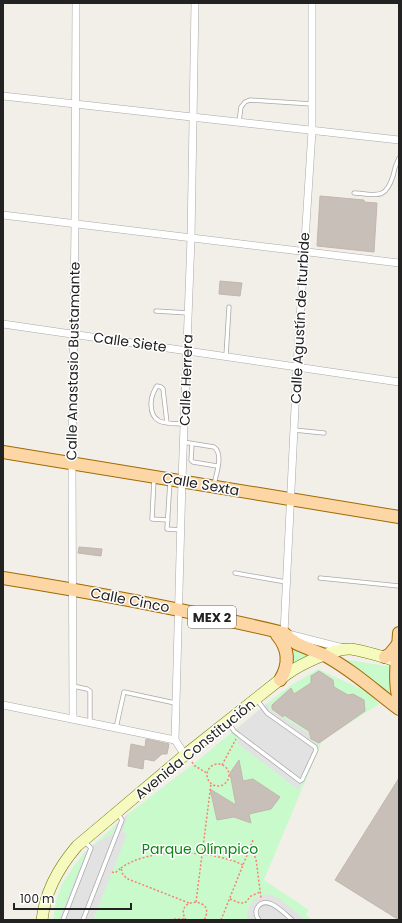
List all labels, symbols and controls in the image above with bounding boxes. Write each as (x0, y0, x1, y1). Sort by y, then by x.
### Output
street label: Calle Agustín de Iturbide (286, 231, 314, 404)
street label: Calle Anastasio Bustamante (61, 261, 85, 461)
street label: Calle Siete (92, 327, 168, 357)
street label: Calle Herrera (174, 334, 198, 426)
street label: Calle Sexta (161, 467, 241, 501)
street label: Calle Cinco (89, 583, 171, 617)
road number: MEX 2 (188, 606, 236, 628)
street label: Avenida Constitución (131, 694, 259, 804)
park label: Parque Olímpico (142, 839, 258, 859)
scale bar (14, 885, 131, 911)
text: 100 m (20, 890, 54, 907)

